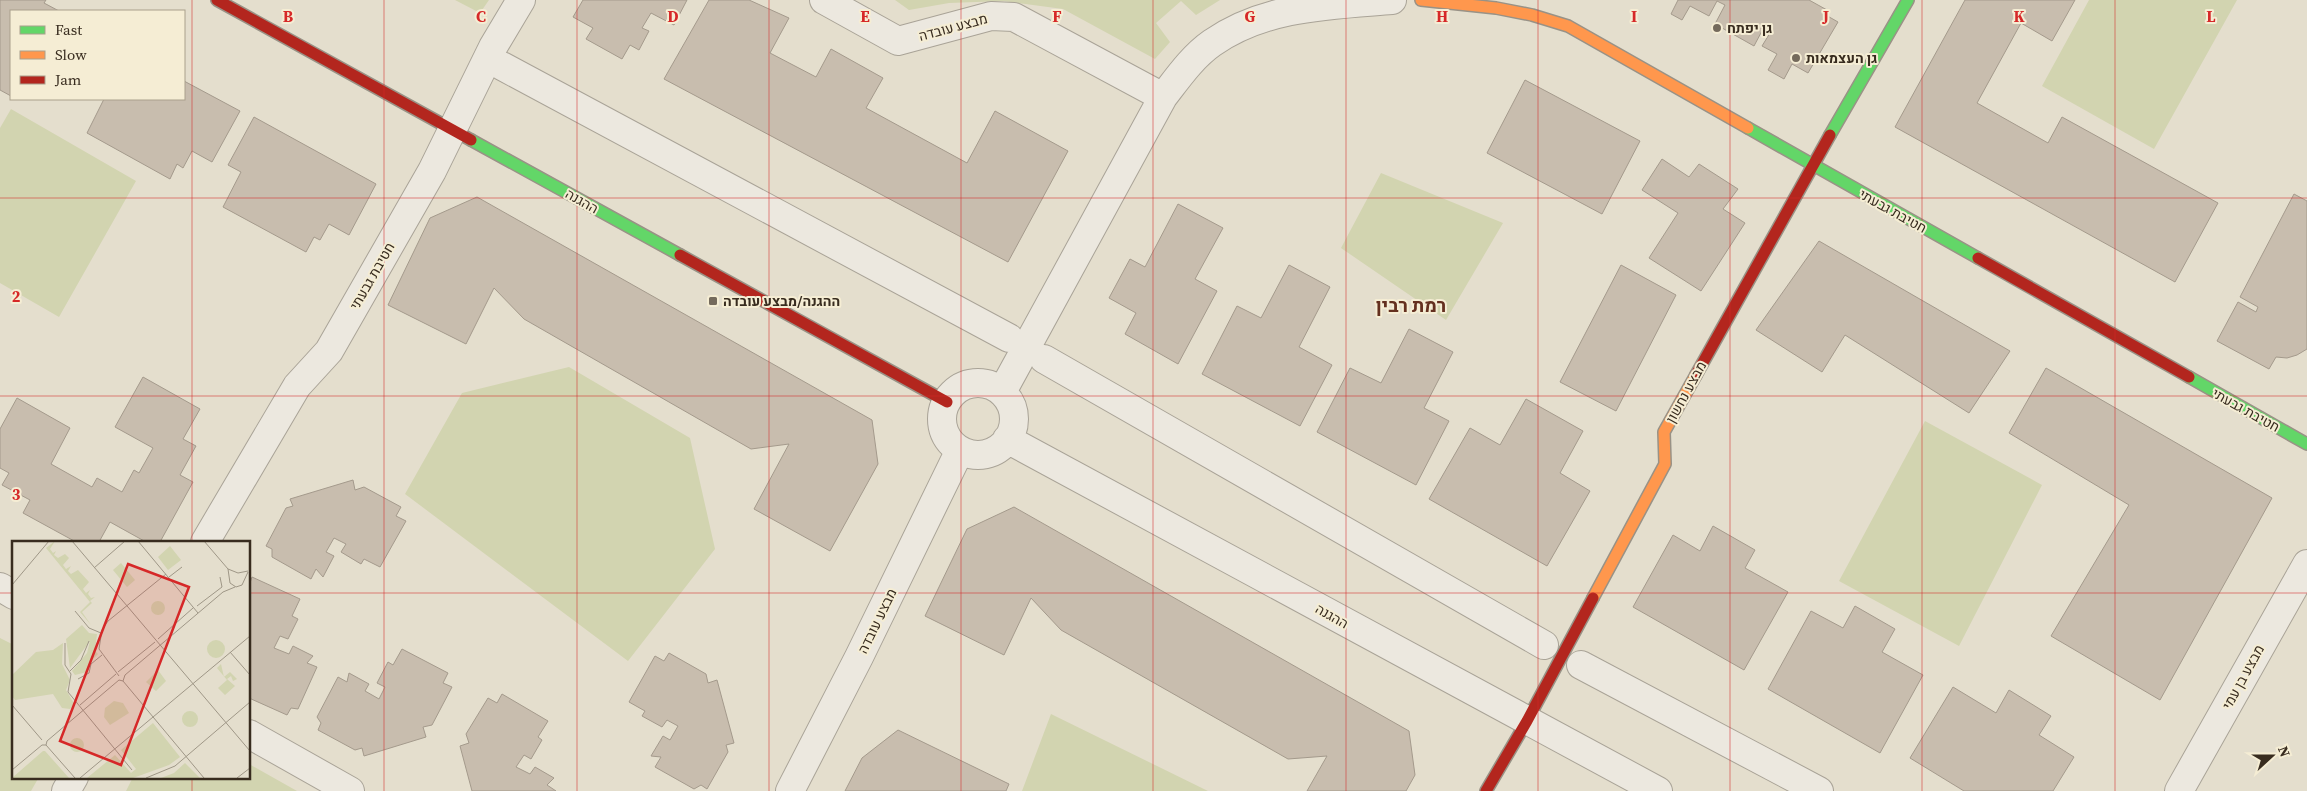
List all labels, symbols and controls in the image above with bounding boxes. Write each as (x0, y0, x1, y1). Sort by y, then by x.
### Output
text: B (283, 5, 294, 27)
text: C (476, 5, 486, 27)
text: D (667, 5, 679, 27)
text: E (860, 5, 870, 27)
text: F (1052, 5, 1062, 27)
text: G (1245, 5, 1256, 27)
text: H (1436, 5, 1448, 27)
text: I (1631, 5, 1637, 27)
text: J (1822, 5, 1829, 27)
text: K (2013, 5, 2025, 27)
text: L (2206, 5, 2216, 27)
street label: מבצע עובדה (916, 8, 990, 46)
legend (10, 10, 185, 100)
place label: גן יפתח (1727, 18, 1772, 38)
text: Fast (55, 19, 82, 40)
marker: גן יפתח (1711, 22, 1723, 34)
text: Slow (55, 44, 87, 65)
place label: גן העצמאות (1806, 48, 1877, 68)
marker: גן העצמאות (1790, 52, 1802, 64)
text: Jam (54, 69, 82, 90)
street label: ההגנה (562, 184, 602, 218)
street label: חטיבת גבעתי (1856, 184, 1930, 238)
street label: חטיבת גבעתי (345, 239, 399, 313)
text: 2 (12, 285, 21, 307)
place label: ההגנה/מבצע עובדה (723, 291, 840, 311)
district label: רמת רבין (1376, 292, 1446, 318)
marker: ההגנה/מבצע עובדה (707, 295, 719, 307)
street label: מבצע נחשון (1661, 357, 1711, 427)
street label: חטיבת גבעתי (2209, 383, 2283, 437)
text: 3 (12, 483, 21, 505)
inset map (12, 541, 250, 778)
street label: מבצע עובדה (853, 585, 901, 657)
street label: ההגנה (1312, 599, 1352, 633)
street label: מבצע בן עמי (2217, 641, 2269, 713)
north arrow (2247, 731, 2297, 781)
text: N (2273, 743, 2295, 760)

